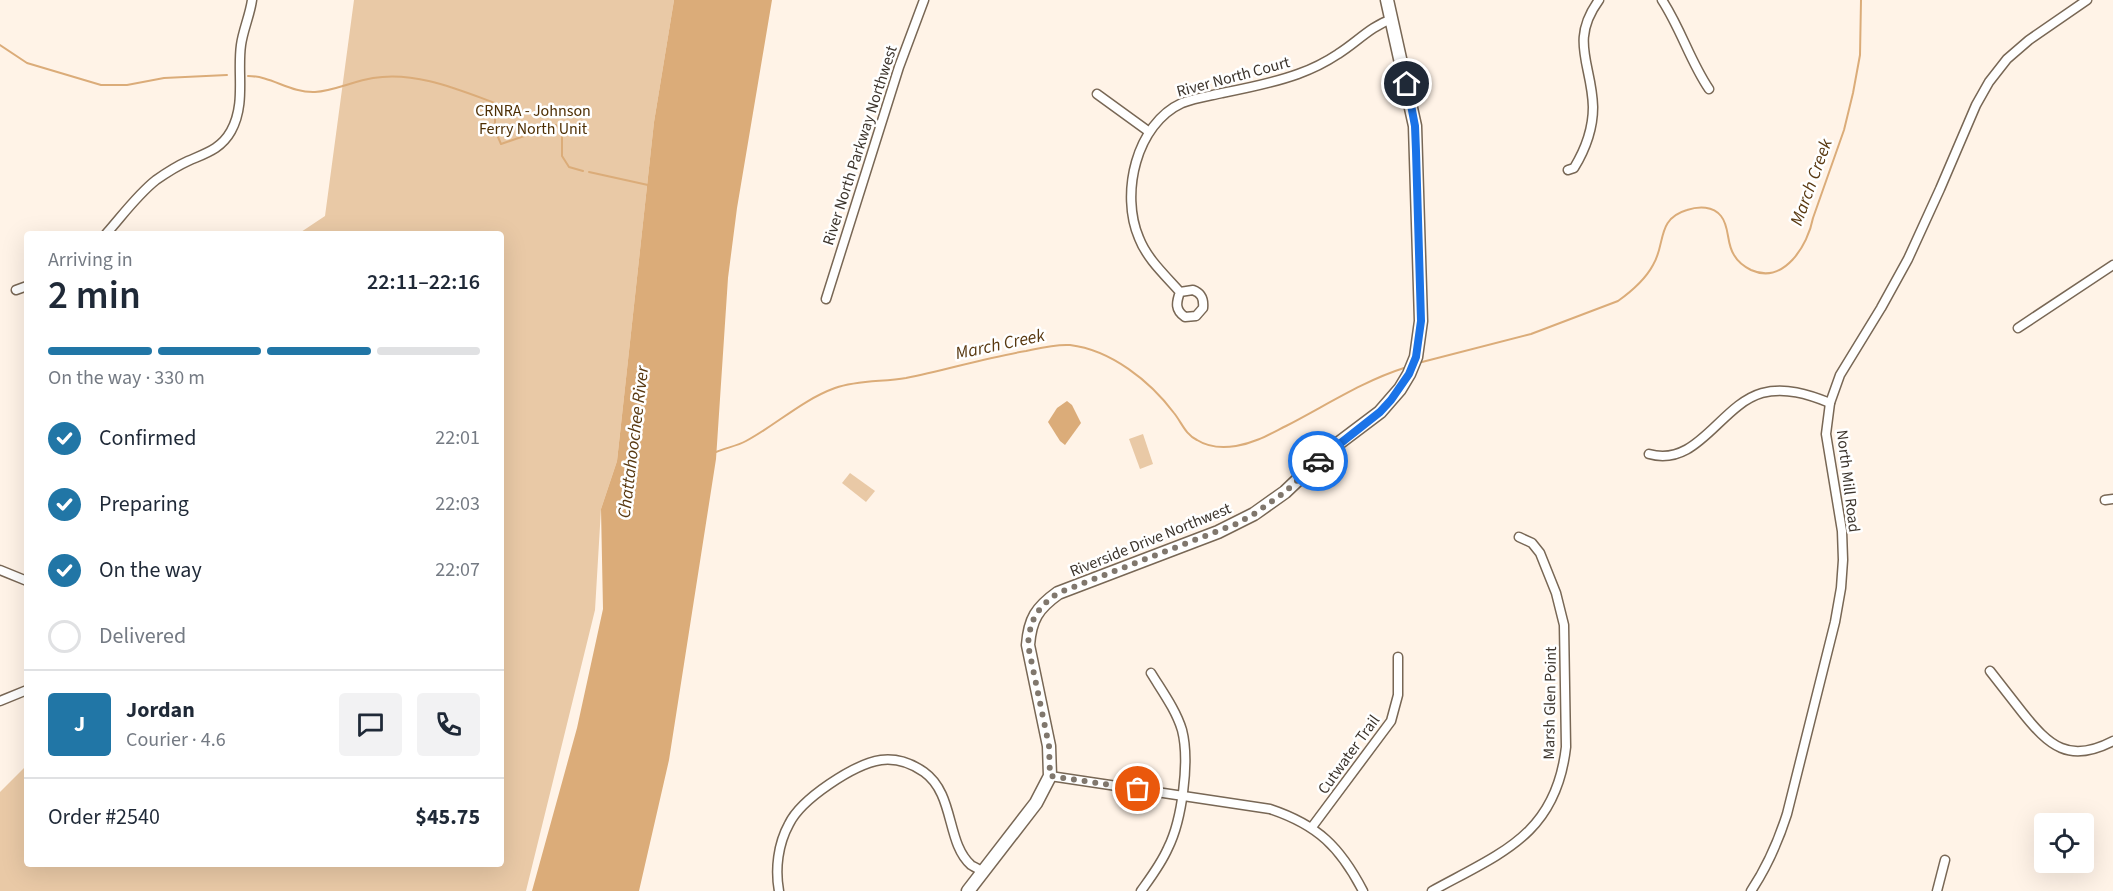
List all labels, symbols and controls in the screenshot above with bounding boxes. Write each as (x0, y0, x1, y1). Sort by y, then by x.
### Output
street label: River North Parkway Northwest (817, 42, 903, 248)
street label: River North Court (1174, 51, 1293, 103)
pin (1381, 58, 1432, 109)
icon: home (1390, 67, 1423, 100)
park label: CRNRA - Johnson Ferry North Unit (475, 100, 591, 140)
water label: March Creek (1784, 135, 1839, 229)
text: Arriving in (48, 246, 133, 274)
text: 22:11–22:16 (367, 266, 480, 298)
text: 2 min (48, 268, 141, 324)
water label: March Creek (953, 323, 1048, 366)
text: On the way · 330 m (48, 364, 205, 392)
water label: Chattahoochee River (612, 364, 655, 520)
icon: check (48, 422, 81, 455)
text: Confirmed (99, 422, 196, 454)
text: 22:01 (435, 424, 480, 452)
street label: North Mill Road (1831, 429, 1865, 534)
courier (1288, 431, 1348, 491)
icon: car (1302, 445, 1335, 478)
icon: check (48, 488, 81, 521)
text: Preparing (99, 488, 189, 520)
text: 22:03 (435, 490, 480, 518)
street label: Riverside Drive Northwest (1066, 497, 1235, 582)
icon: check (48, 554, 81, 587)
text: On the way (99, 554, 202, 586)
text: 22:07 (435, 556, 480, 584)
text: Delivered (99, 620, 186, 652)
street label: Marsh Glen Point (1538, 646, 1562, 760)
button: chat (339, 693, 402, 756)
button: phone (417, 693, 480, 756)
text: Jordan (126, 694, 195, 726)
text: J (74, 708, 85, 740)
street label: Cutwater Trail (1313, 710, 1385, 799)
text: Courier · 4.6 (126, 726, 226, 754)
pin (1112, 763, 1163, 814)
icon: bag (1121, 772, 1154, 805)
text: Order #2540 (48, 801, 160, 833)
text: $45.75 (415, 801, 480, 833)
map controls (2034, 813, 2094, 873)
button: locate (2034, 813, 2094, 873)

